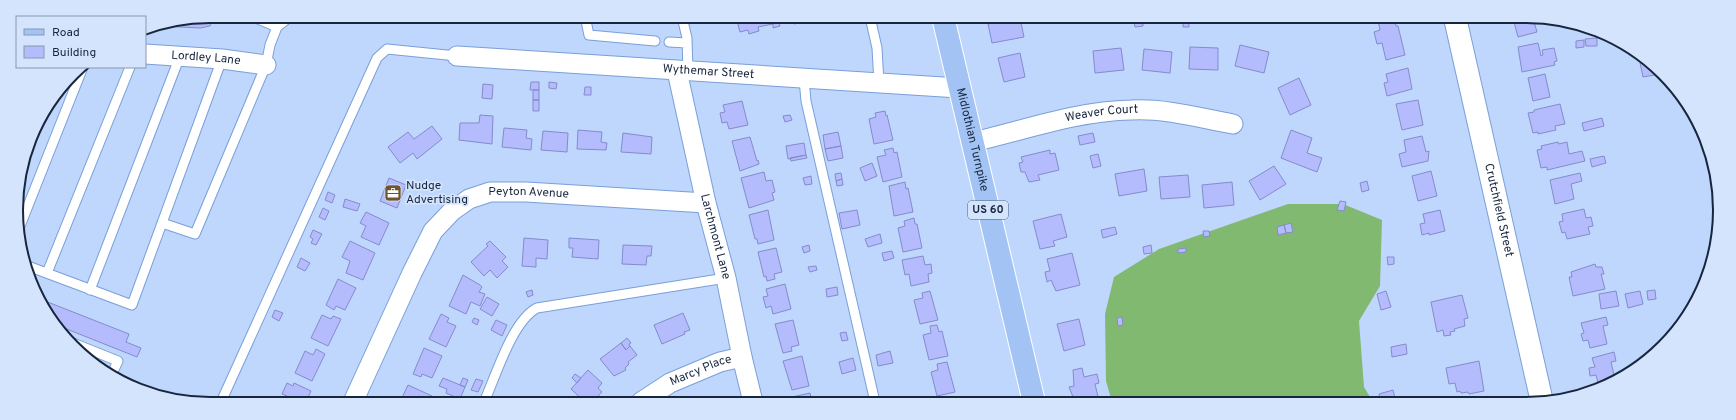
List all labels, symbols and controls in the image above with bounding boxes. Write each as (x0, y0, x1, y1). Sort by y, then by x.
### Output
legend (16, 16, 146, 68)
text: Road (52, 25, 80, 41)
text: Building (52, 45, 96, 61)
street label: Lordley Lane (171, 48, 242, 69)
street label: Wythemar Street (662, 61, 755, 83)
street label: Midlothian Turnpike (952, 86, 992, 193)
street label: Weaver Court (1064, 102, 1138, 126)
street label: Crutchfield Street (1480, 162, 1517, 259)
place label: Nudge Advertising (406, 178, 468, 208)
office icon: Nudge Advertising (383, 183, 403, 203)
street label: Peyton Avenue (488, 184, 569, 203)
street label: Larchmont Lane (696, 192, 734, 281)
road number: US 60 (968, 201, 1008, 219)
street label: Marcy Place (668, 352, 733, 390)

